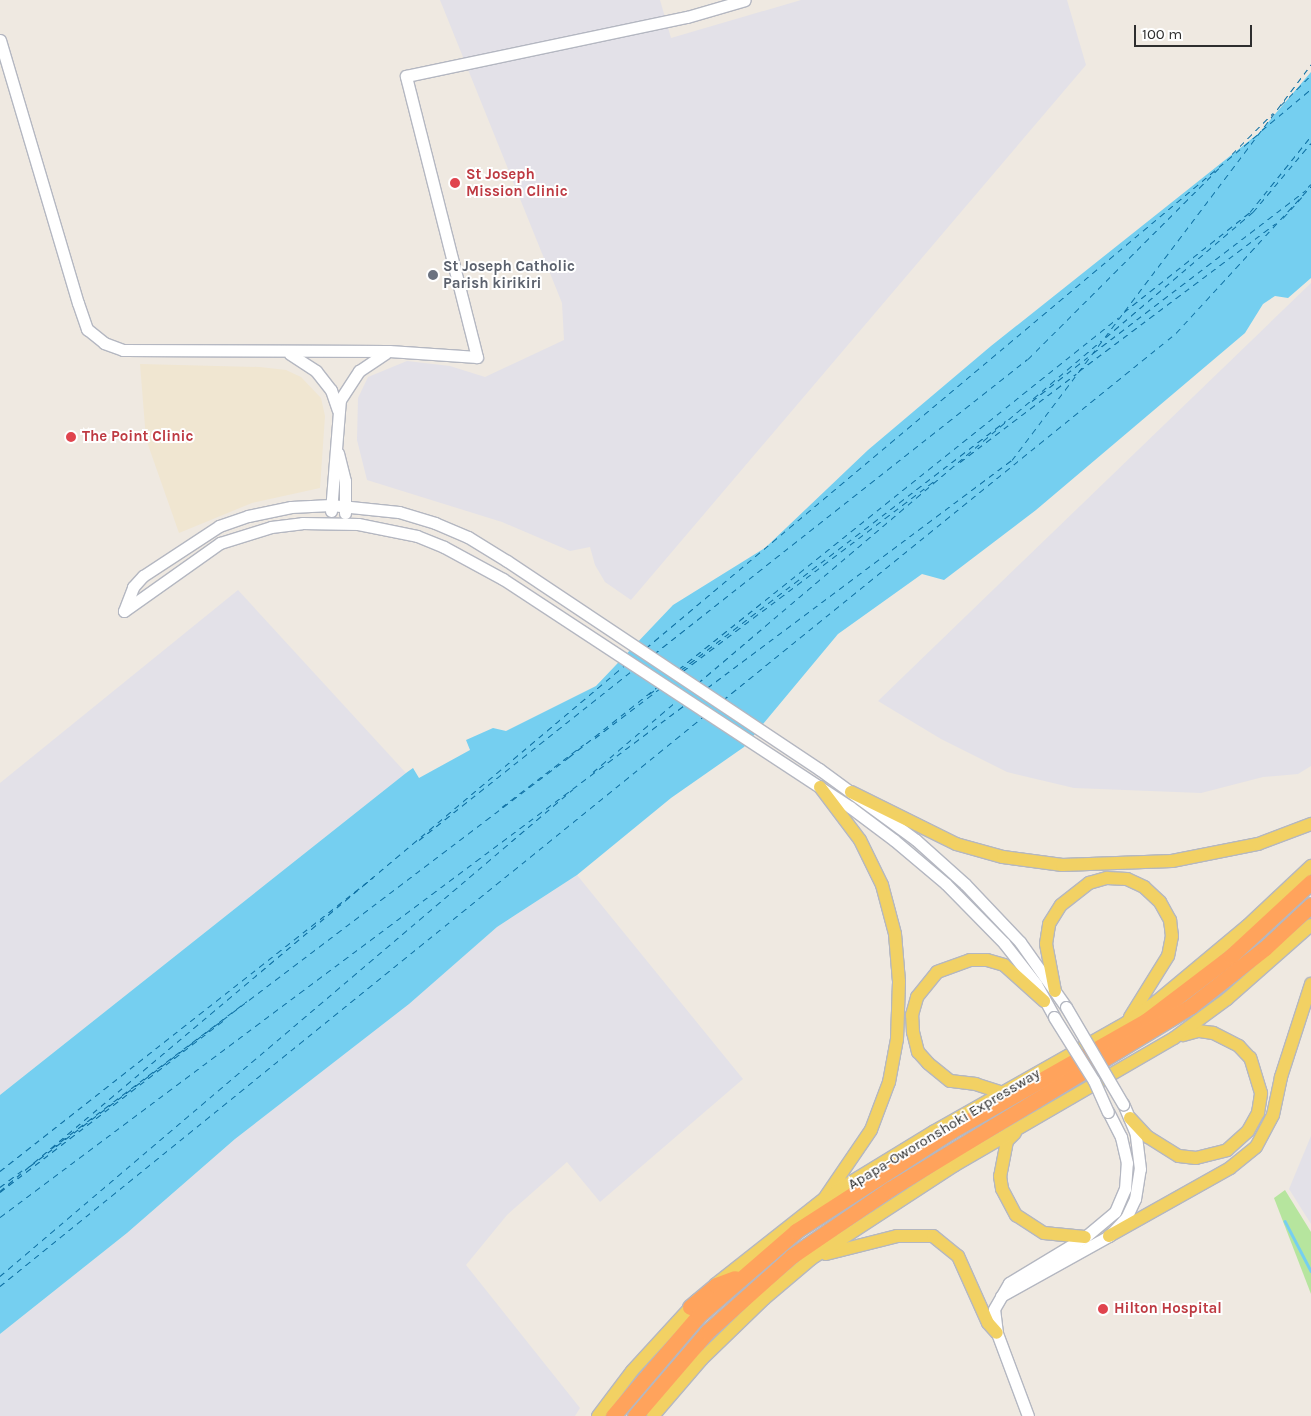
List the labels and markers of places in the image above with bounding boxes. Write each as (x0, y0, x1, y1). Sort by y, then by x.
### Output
place label: St Joseph Mission Clinic (466, 165, 568, 200)
marker: St Joseph Mission Clinic (448, 176, 462, 190)
place label: St Joseph Catholic Parish kirikiri (443, 257, 575, 292)
marker: St Joseph Catholic Parish kirikiri (427, 269, 439, 281)
place label: The Point Clinic (82, 428, 193, 446)
marker: The Point Clinic (64, 430, 78, 444)
place label: Hilton Hospital (1114, 1300, 1222, 1318)
marker: Hilton Hospital (1096, 1302, 1110, 1316)

